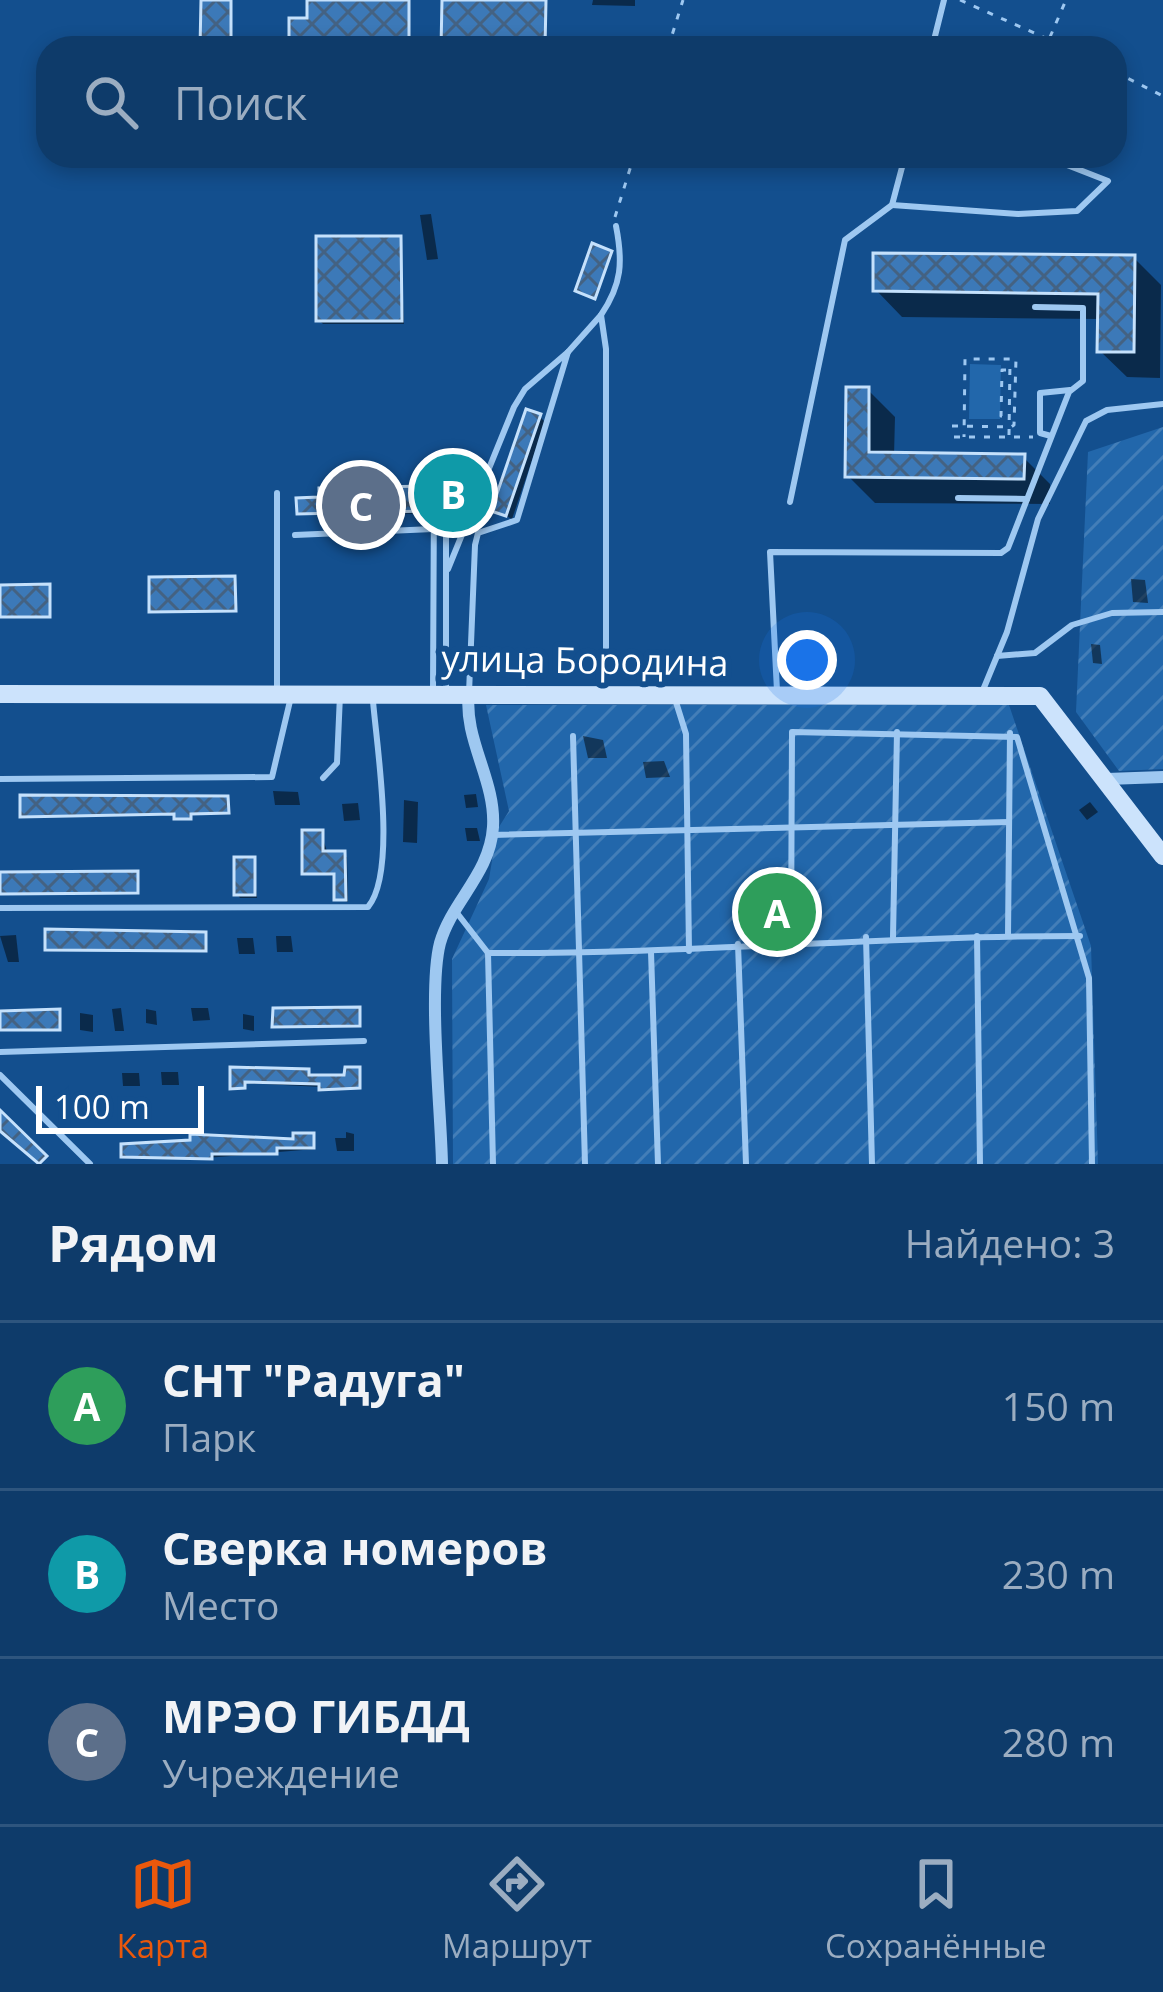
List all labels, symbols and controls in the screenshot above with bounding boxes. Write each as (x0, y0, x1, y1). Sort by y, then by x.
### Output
search box (36, 36, 1127, 168)
icon: search (78, 69, 144, 135)
text: Поиск (174, 72, 307, 133)
pin: B (414, 448, 492, 538)
pin: C (322, 460, 400, 550)
your location (777, 630, 837, 690)
street label: улица Бородина (441, 633, 729, 687)
pin: A (738, 867, 816, 957)
scale bar (36, 1080, 204, 1133)
text: 100 m (54, 1084, 150, 1129)
text: Рядом (48, 1207, 219, 1277)
text: Найдено: 3 (905, 1216, 1115, 1269)
text: СНТ "Радуга" (162, 1349, 465, 1410)
text: A (74, 1379, 100, 1432)
text: 150 m (1002, 1379, 1115, 1432)
text: Парк (162, 1410, 256, 1463)
text: Сверка номеров (162, 1517, 548, 1578)
text: B (74, 1547, 100, 1600)
text: 230 m (1002, 1547, 1115, 1600)
text: Место (162, 1578, 279, 1631)
text: МРЭО ГИБДД (162, 1685, 470, 1746)
text: C (75, 1715, 99, 1768)
text: 280 m (1002, 1715, 1115, 1768)
text: Учреждение (162, 1746, 400, 1799)
tab: Карта (117, 1851, 209, 1968)
tab: Маршрут (442, 1851, 592, 1968)
tab: Сохранённые (825, 1851, 1046, 1968)

